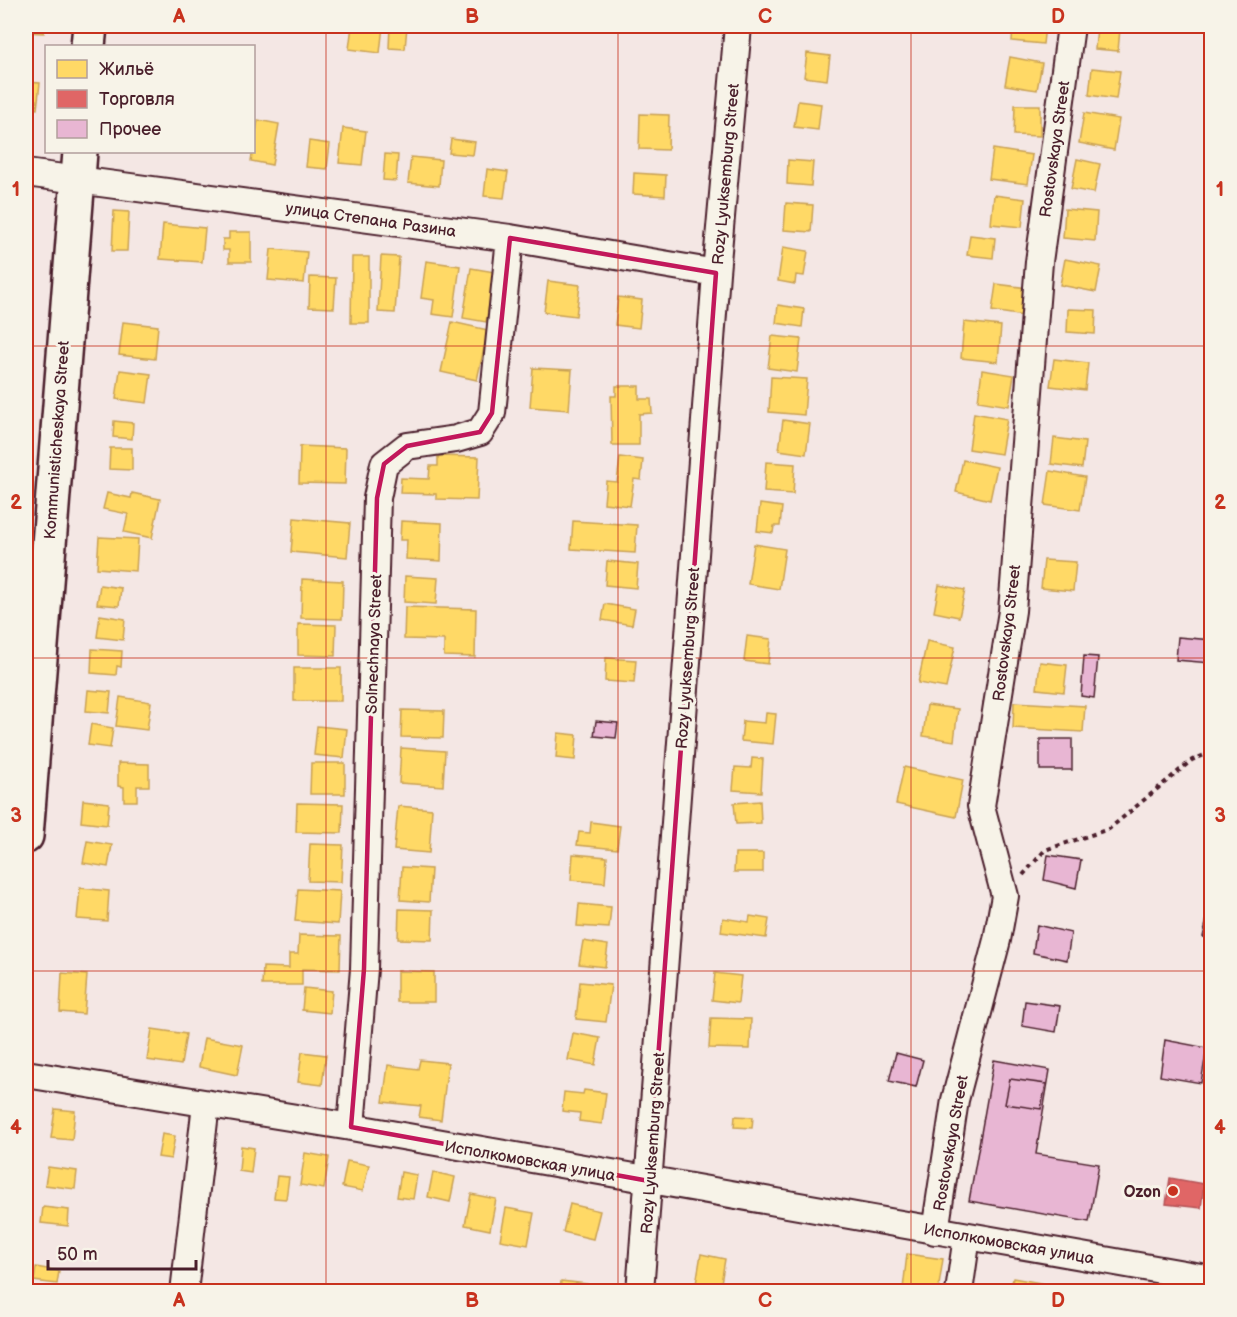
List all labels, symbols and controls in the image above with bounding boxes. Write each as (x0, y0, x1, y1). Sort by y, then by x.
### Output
text: A (172, 5, 186, 29)
text: B (465, 5, 479, 29)
text: C (758, 5, 772, 29)
text: D (1051, 5, 1065, 29)
legend (45, 45, 255, 153)
text: Жильё (99, 59, 154, 80)
street label: Rostovskaya Street (1036, 80, 1074, 219)
street label: Rozy Lyuksemburg Street (709, 82, 744, 266)
text: Торговля (99, 89, 175, 110)
text: Прочее (99, 119, 161, 140)
text: 1 (12, 178, 20, 202)
text: 1 (1216, 178, 1224, 202)
street label: улица Степана Разина (284, 199, 458, 242)
street label: Kommunisticheskaya Street (41, 340, 74, 540)
text: 2 (10, 491, 22, 515)
text: 2 (1214, 491, 1226, 515)
street label: Rostovskaya Street (990, 564, 1025, 703)
street label: Rozy Lyuksemburg Street (673, 566, 704, 750)
street label: Solnechnaya Street (363, 574, 386, 714)
text: 3 (10, 804, 22, 828)
text: 3 (1214, 804, 1226, 828)
street label: Rozy Lyuksemburg Street (638, 1051, 669, 1235)
street label: Rostovskaya Street (930, 1074, 973, 1213)
text: 4 (10, 1116, 22, 1140)
text: 4 (1214, 1116, 1226, 1140)
street label: Исполкомовская улица (443, 1137, 617, 1186)
place label: Ozon (1124, 1183, 1161, 1202)
marker: Ozon (1166, 1184, 1180, 1198)
street label: Исполкомовская улица (922, 1220, 1096, 1269)
scale bar (48, 1233, 196, 1271)
text: 50 m (57, 1244, 98, 1265)
text: A (172, 1289, 186, 1313)
text: B (465, 1289, 479, 1313)
text: C (758, 1289, 772, 1313)
text: D (1051, 1289, 1065, 1313)

